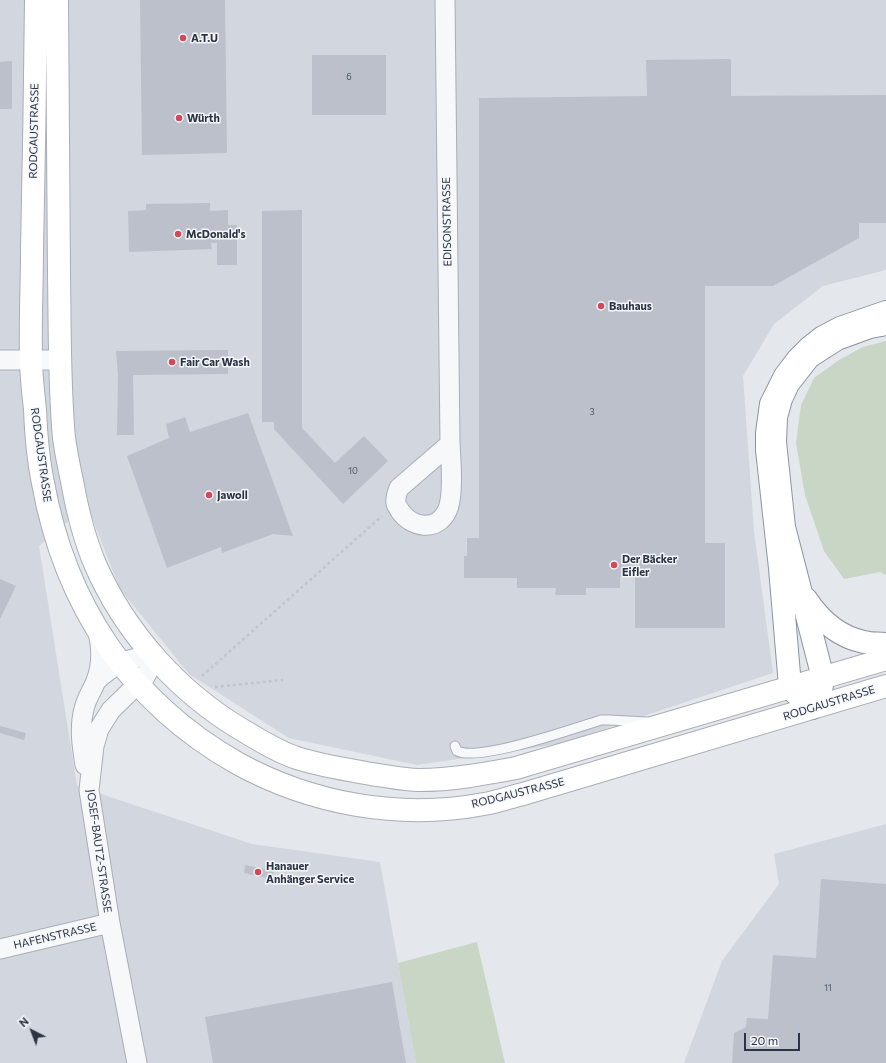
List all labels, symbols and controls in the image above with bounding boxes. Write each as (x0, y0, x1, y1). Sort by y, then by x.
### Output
place label: A.T.U (191, 31, 218, 45)
marker: A.T.U (178, 33, 188, 43)
house number: 6 (346, 72, 352, 82)
street label: RODGAUSTRASSE (27, 83, 41, 179)
place label: Würth (187, 111, 220, 125)
marker: Würth (174, 113, 184, 123)
street label: EDISONSTRASSE (440, 177, 454, 267)
place label: McDonald's (186, 227, 246, 241)
marker: McDonald's (173, 229, 183, 239)
place label: Bauhaus (609, 299, 652, 313)
marker: Bauhaus (596, 301, 606, 311)
place label: Fair Car Wash (180, 355, 250, 369)
marker: Fair Car Wash (167, 357, 177, 367)
street label: RODGAUSTRASSE (28, 407, 54, 503)
house number: 3 (589, 407, 595, 417)
house number: 10 (348, 466, 358, 476)
place label: Jawoll (217, 488, 248, 502)
marker: Jawoll (204, 490, 214, 500)
place label: Der Bäcker Eifler (622, 552, 677, 578)
marker: Der Bäcker Eifler (609, 560, 619, 570)
street label: RODGAUSTRASSE (781, 683, 877, 723)
street label: RODGAUSTRASSE (470, 775, 566, 811)
street label: JOSEF-BAUTZ-STRASSE (84, 788, 114, 914)
place label: Hanauer Anhänger Service (266, 859, 354, 885)
marker: Hanauer Anhänger Service (253, 867, 263, 877)
street label: HAFENSTRASSE (12, 920, 98, 952)
house number: 11 (824, 983, 832, 993)
north arrow (12, 1011, 52, 1051)
text: N (16, 1014, 31, 1029)
scale bar (746, 1025, 802, 1051)
text: 20 m (751, 1033, 778, 1047)

